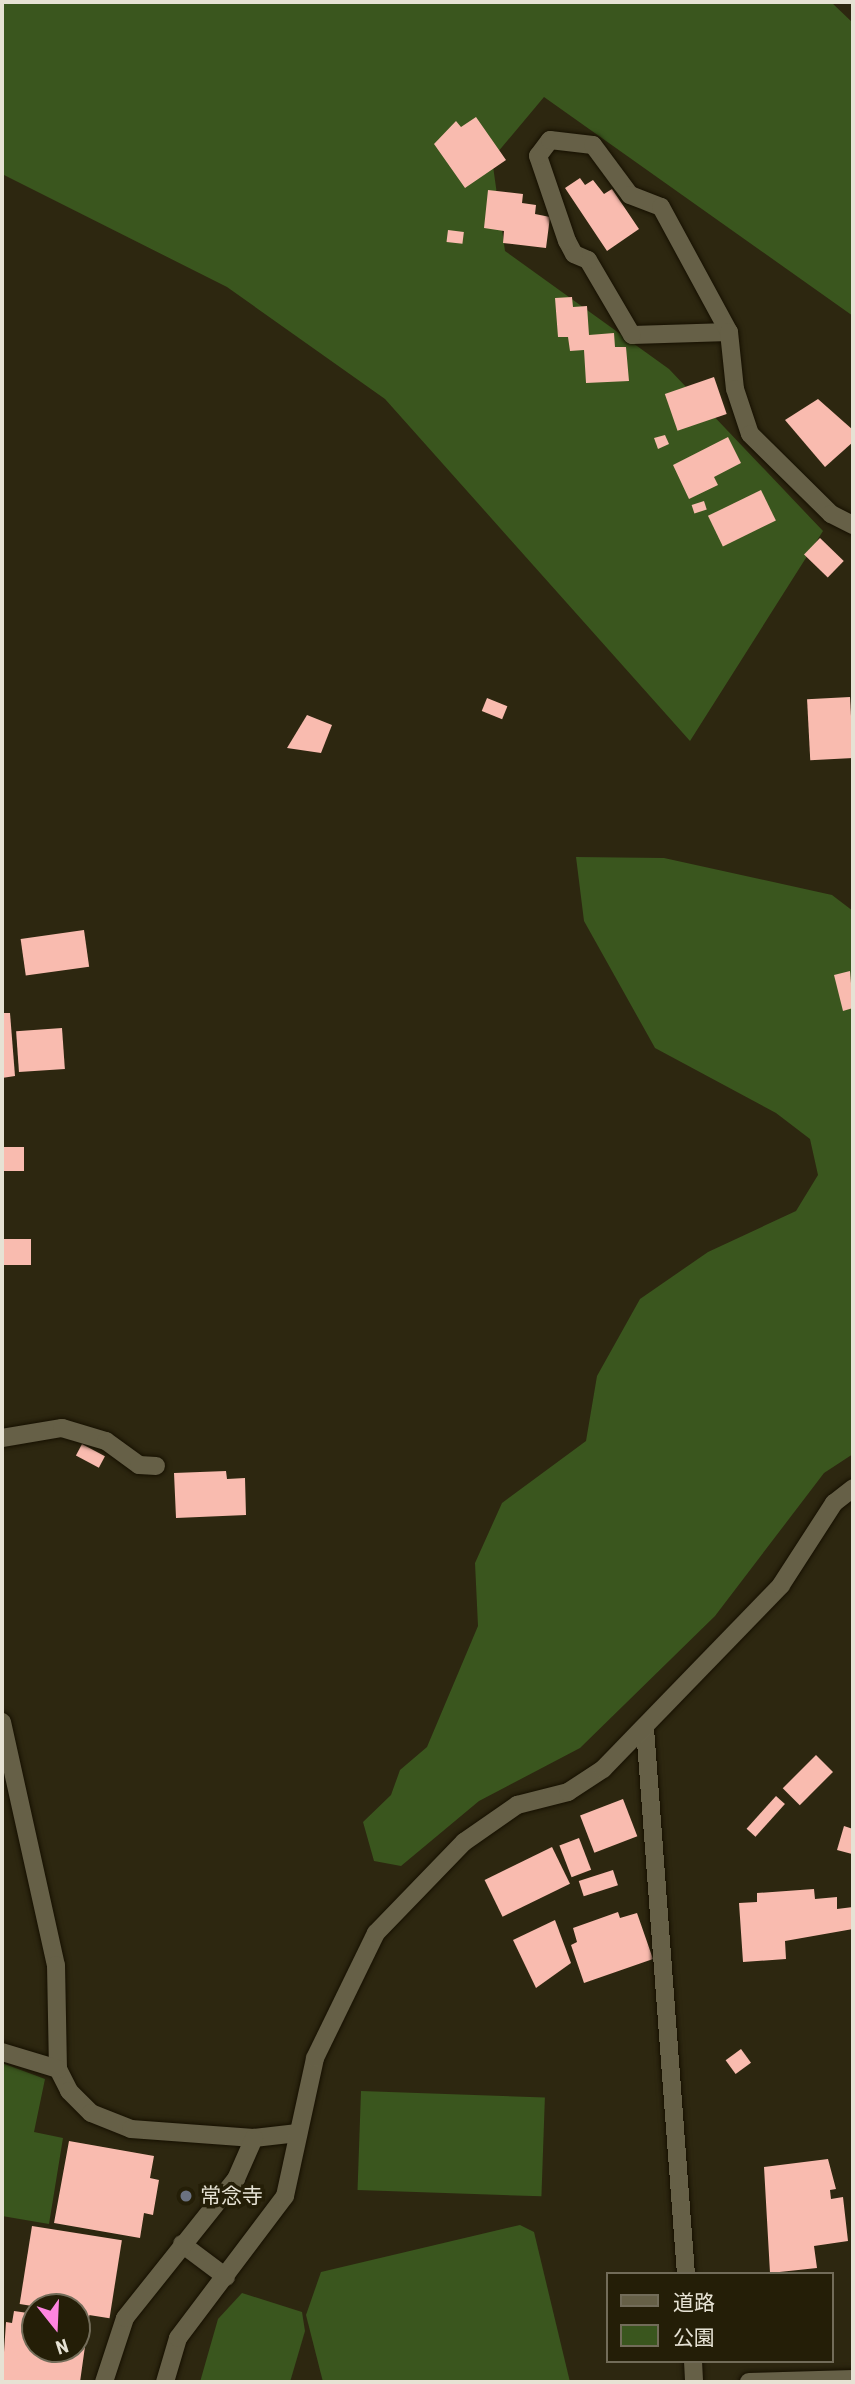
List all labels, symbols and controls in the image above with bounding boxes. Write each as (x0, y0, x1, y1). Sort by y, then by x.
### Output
place label: 常念寺 (200, 2183, 263, 2209)
marker: 常念寺 (178, 2188, 194, 2204)
legend (606, 2272, 834, 2363)
text: 道路 (673, 2291, 715, 2315)
north arrow (21, 2293, 91, 2363)
text: 公園 (673, 2326, 715, 2350)
text: N (53, 2334, 71, 2359)

